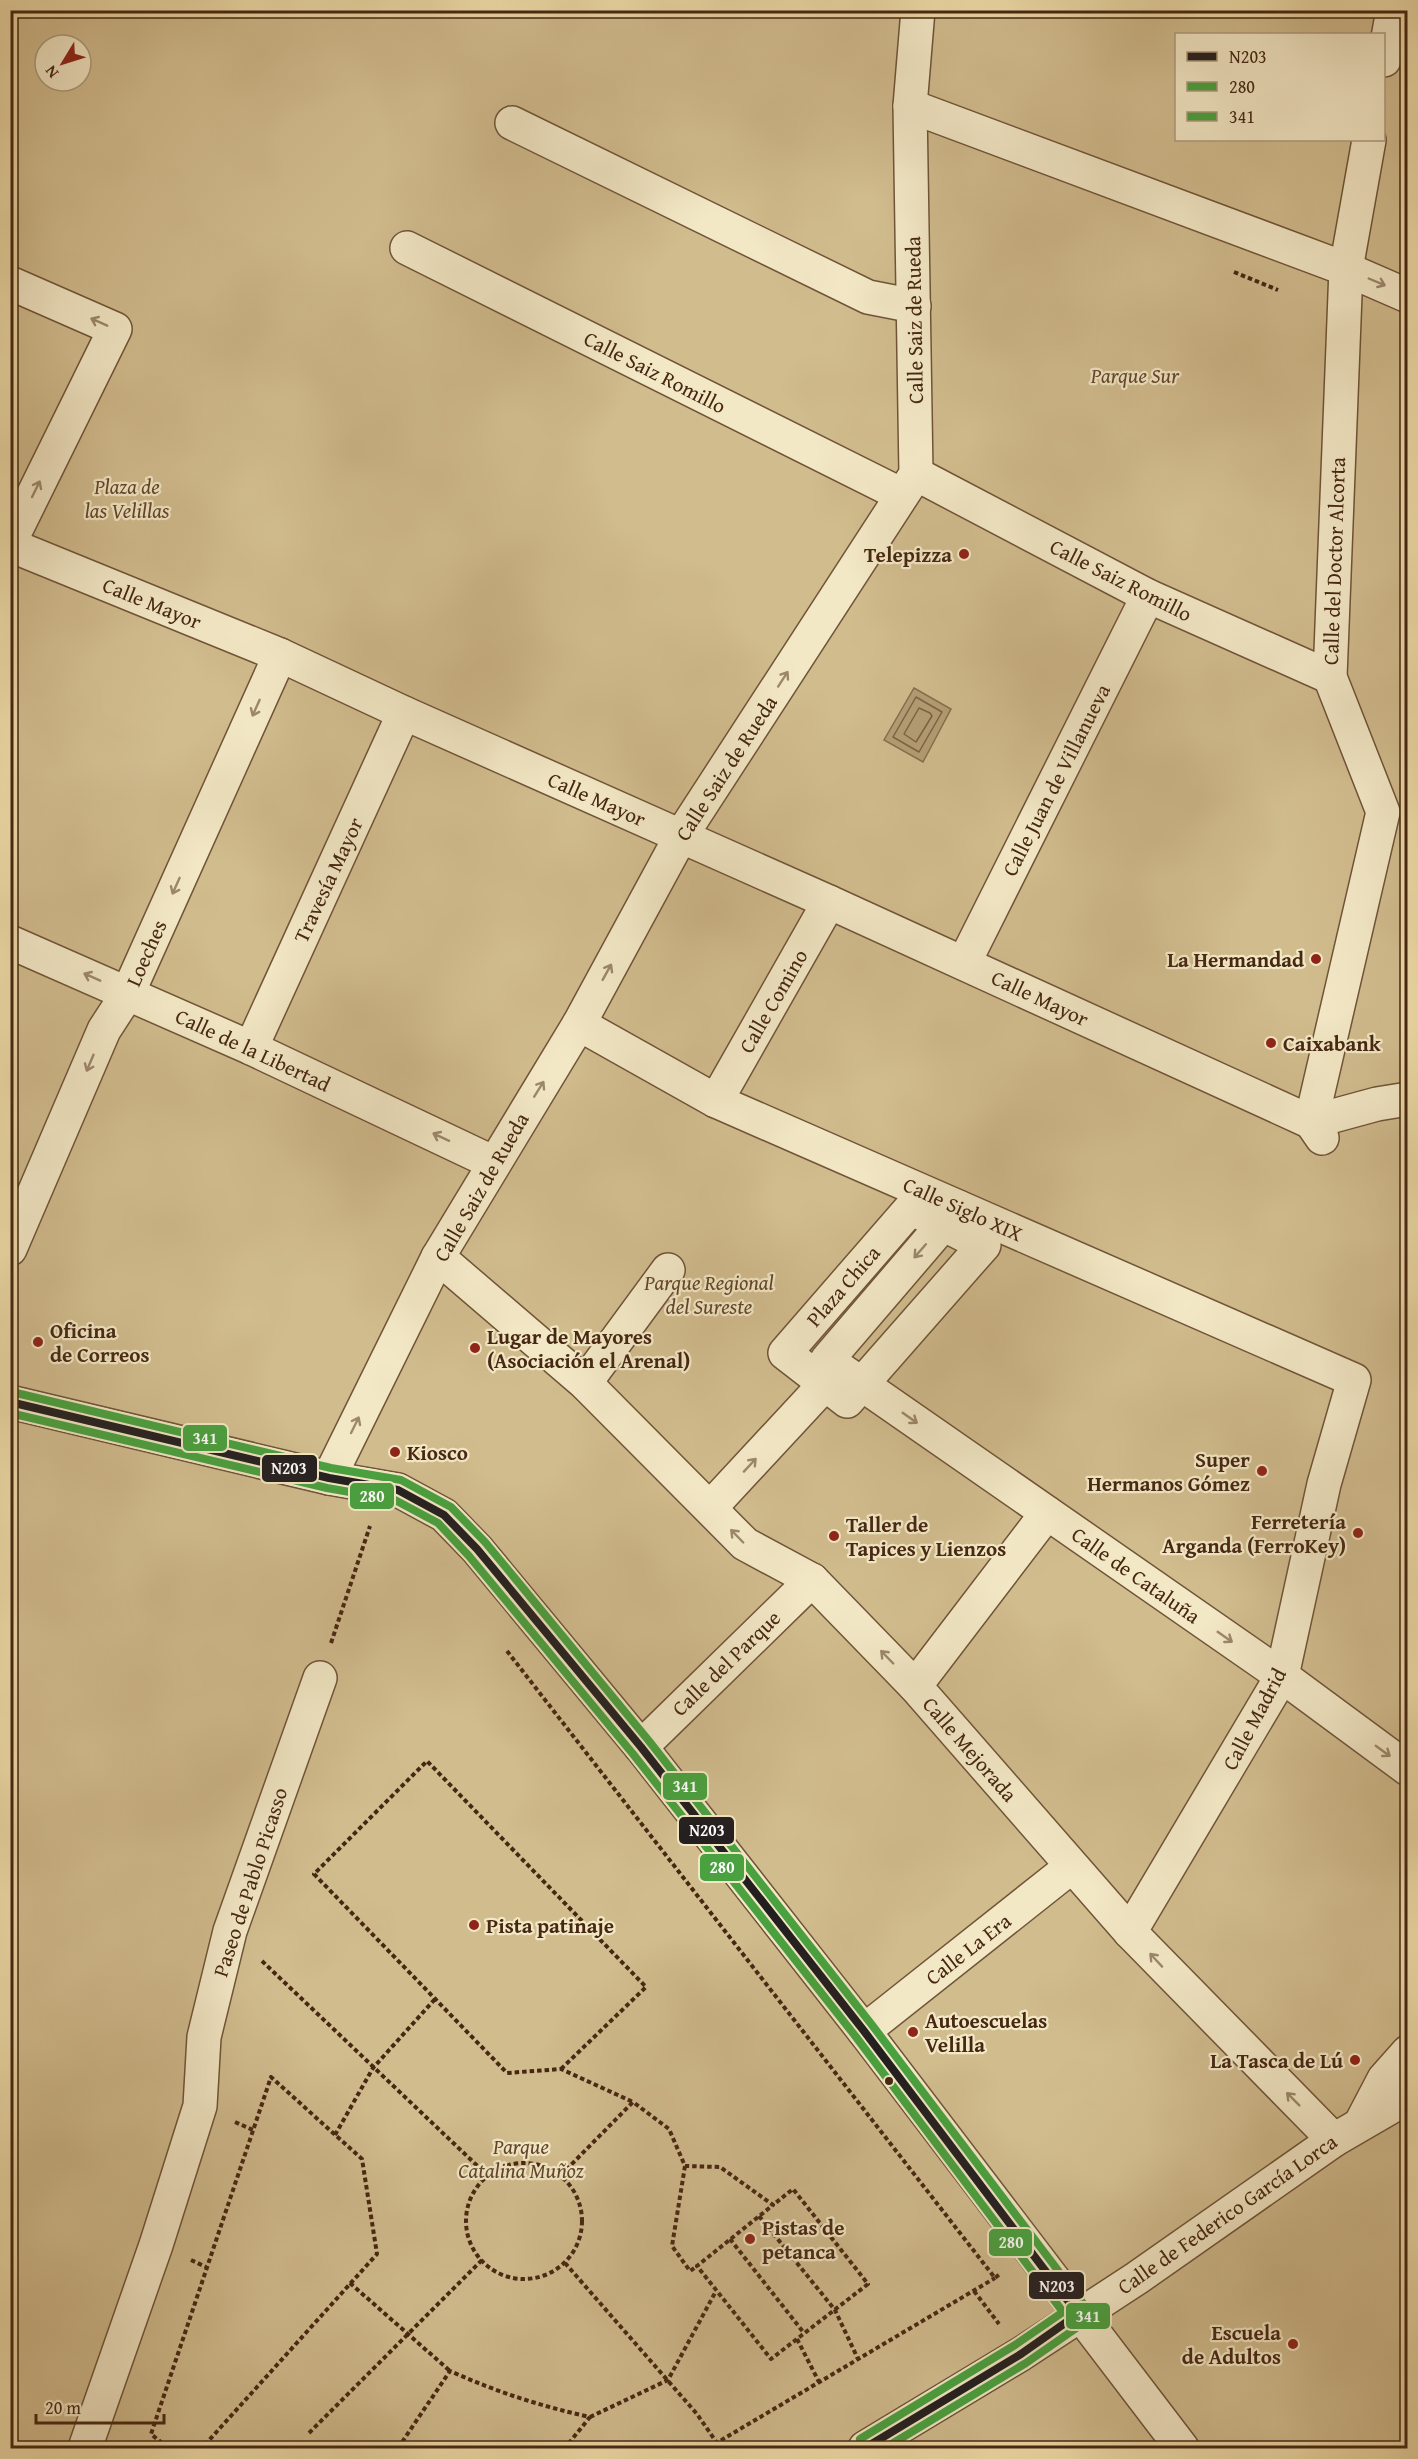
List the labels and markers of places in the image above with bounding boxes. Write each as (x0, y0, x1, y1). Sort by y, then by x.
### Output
place label: Telepizza (864, 539, 952, 570)
marker: Telepizza (957, 547, 971, 561)
place label: La Hermandad (1167, 944, 1304, 975)
marker: La Hermandad (1309, 952, 1323, 966)
place label: Caixabank (1283, 1028, 1382, 1059)
marker: Caixabank (1264, 1036, 1278, 1050)
place label: Oficina de Correos (50, 1315, 150, 1370)
place label: Lugar de Mayores (Asociación el Arenal) (487, 1321, 690, 1376)
marker: Oficina de Correos (31, 1335, 45, 1349)
marker: Lugar de Mayores (Asociación el Arenal) (468, 1341, 482, 1355)
place label: Kiosco (407, 1437, 468, 1468)
place label: Super Hermanos Gómez (1087, 1444, 1250, 1499)
marker: Kiosco (388, 1445, 402, 1459)
marker: Super Hermanos Gómez (1255, 1464, 1269, 1478)
place label: Ferretería Arganda (FerroKey) (1162, 1506, 1346, 1561)
place label: Taller de Tapices y Lienzos (846, 1509, 1006, 1564)
marker: Ferretería Arganda (FerroKey) (1351, 1526, 1365, 1540)
marker: Taller de Tapices y Lienzos (827, 1529, 841, 1543)
place label: Pista patinaje (486, 1910, 614, 1941)
marker: Pista patinaje (467, 1918, 481, 1932)
place label: Autoescuelas Velilla (925, 2005, 1047, 2060)
marker: Autoescuelas Velilla (906, 2025, 920, 2039)
place label: La Tasca de Lú (1210, 2045, 1343, 2076)
marker: La Tasca de Lú (1348, 2053, 1362, 2067)
unlabelled marker (883, 2075, 895, 2087)
place label: Pistas de petanca (762, 2212, 844, 2267)
marker: Pistas de petanca (743, 2232, 757, 2246)
place label: Escuela de Adultos (1182, 2317, 1281, 2372)
marker: Escuela de Adultos (1286, 2337, 1300, 2351)

